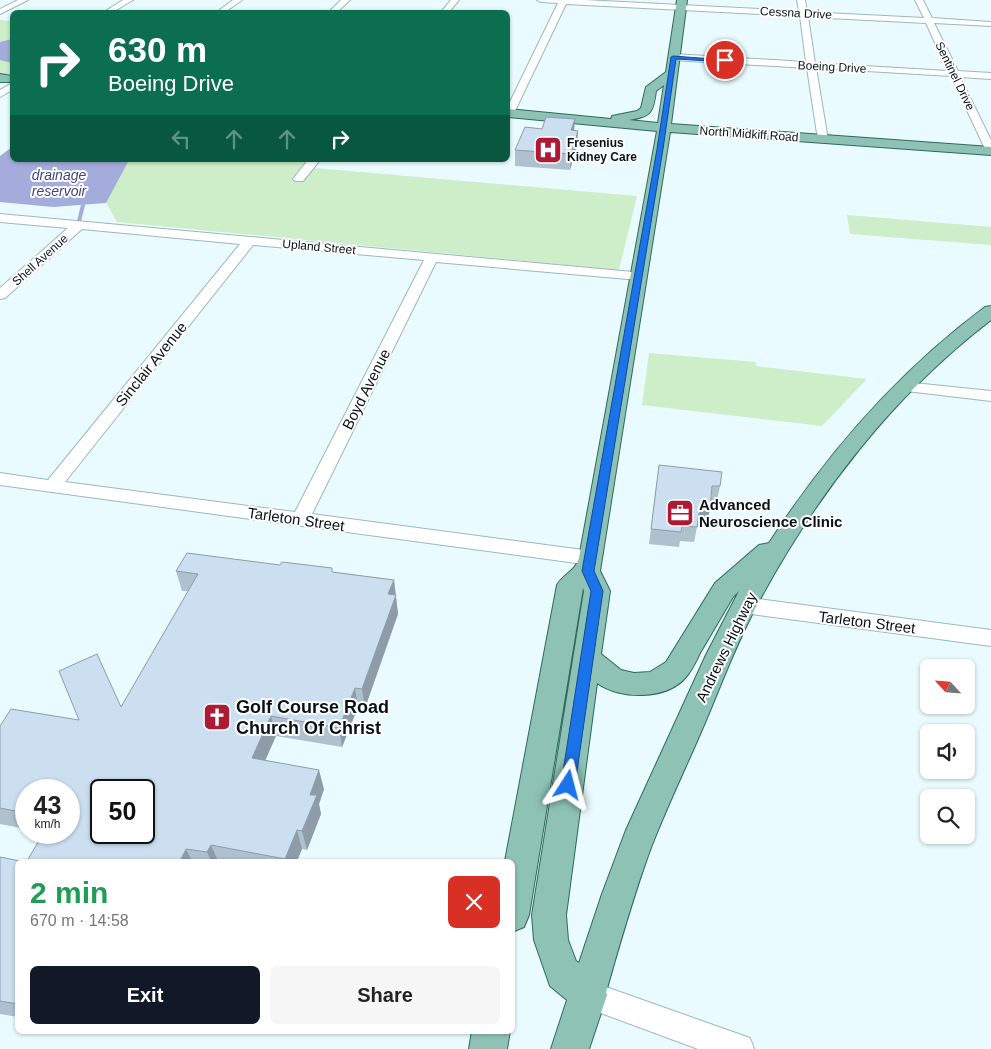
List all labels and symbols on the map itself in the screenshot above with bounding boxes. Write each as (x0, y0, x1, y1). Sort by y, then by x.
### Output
street label: Cessna Drive (760, 4, 833, 22)
pin (704, 39, 746, 81)
street label: Sentinel Drive (932, 39, 978, 113)
street label: Boeing Drive (797, 58, 867, 76)
street label: North Midkiff Road (699, 124, 799, 144)
hospital icon: Fresenius Kidney Care (533, 135, 563, 165)
place label: Fresenius Kidney Care (567, 136, 637, 164)
water label: drainage reservoir (32, 167, 88, 199)
street label: Shell Avenue (9, 231, 71, 289)
street label: Upland Street (282, 237, 357, 257)
street label: Sinclair Avenue (112, 319, 190, 409)
street label: Boyd Avenue (338, 346, 394, 432)
place label: Advanced Neuroscience Clinic (699, 496, 842, 530)
office icon: Advanced Neuroscience Clinic (665, 498, 695, 528)
street label: Tarleton Street (247, 504, 346, 534)
street label: Andrews Highway (692, 589, 760, 705)
street label: Tarleton Street (818, 608, 917, 636)
north arrow (920, 659, 975, 714)
place label: Golf Course Road Church Of Christ (236, 697, 389, 738)
church icon: Golf Course Road Church Of Christ (202, 702, 232, 732)
position arrow (541, 758, 593, 810)
speed limit sign: 50 (90, 779, 155, 844)

